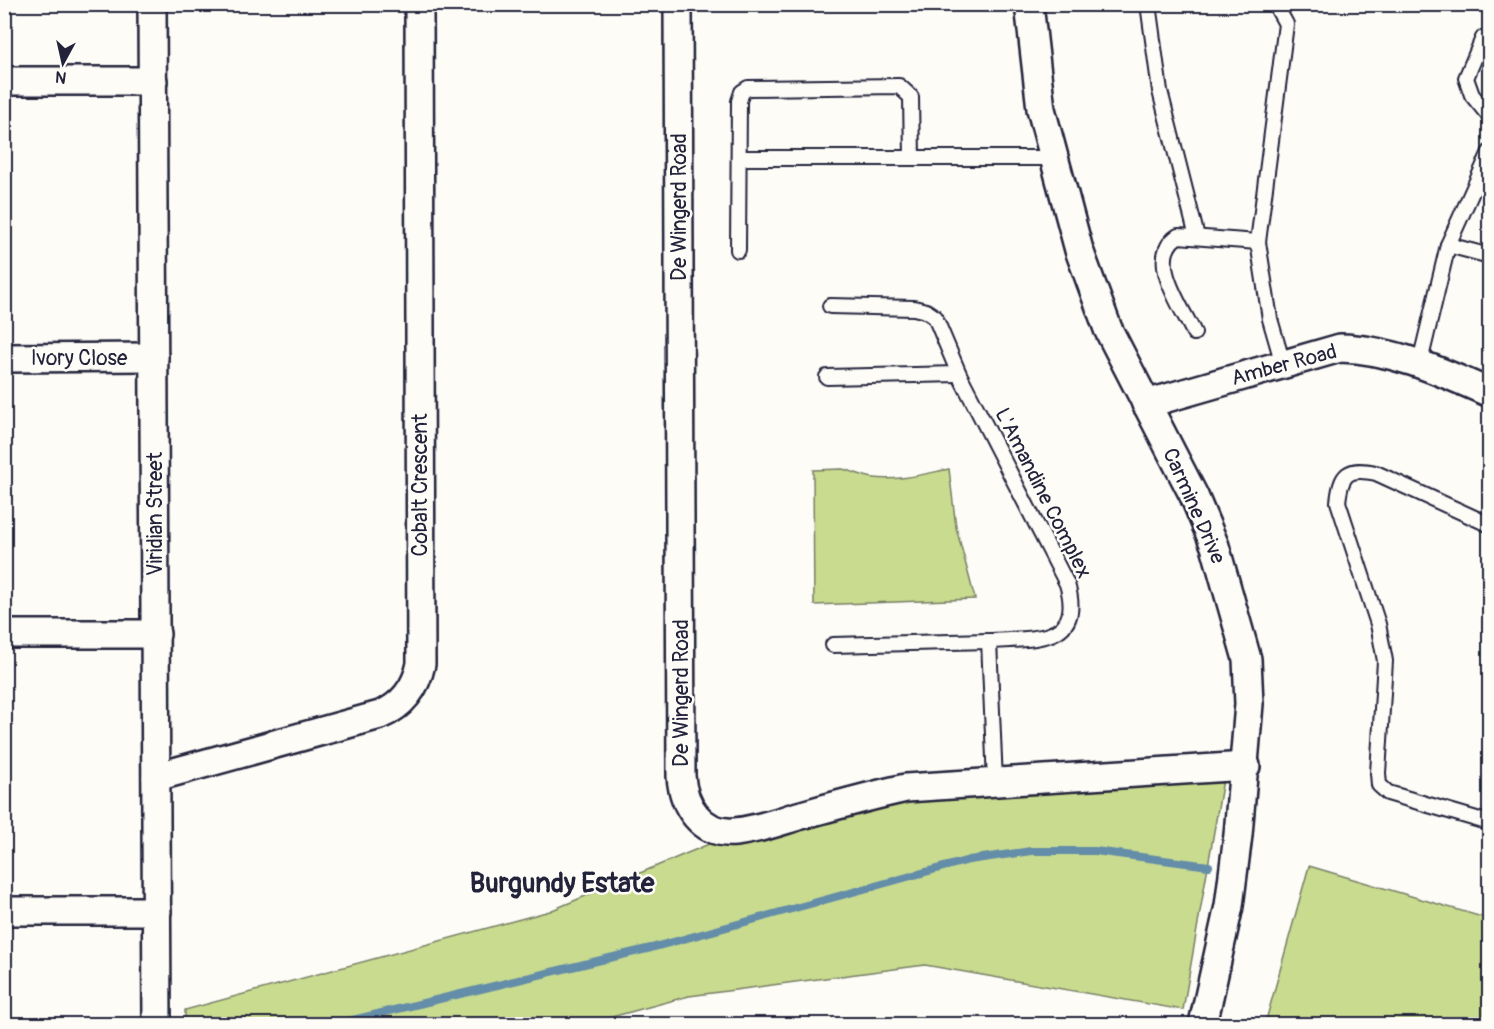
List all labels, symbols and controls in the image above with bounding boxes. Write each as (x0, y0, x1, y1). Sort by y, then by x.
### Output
north arrow (33, 33, 93, 93)
text: N (54, 66, 68, 88)
street label: De Wingerd Road (666, 133, 693, 281)
street label: Amber Road (1228, 338, 1340, 392)
street label: Ivory Close (31, 345, 128, 372)
street label: L'Amandine Complex (988, 403, 1098, 583)
street label: Cobalt Crescent (407, 413, 434, 556)
street label: Carmine Drive (1156, 444, 1232, 569)
street label: Viridian Street (142, 451, 169, 576)
street label: De Wingerd Road (668, 619, 695, 767)
district label: Burgundy Estate (470, 867, 655, 900)

